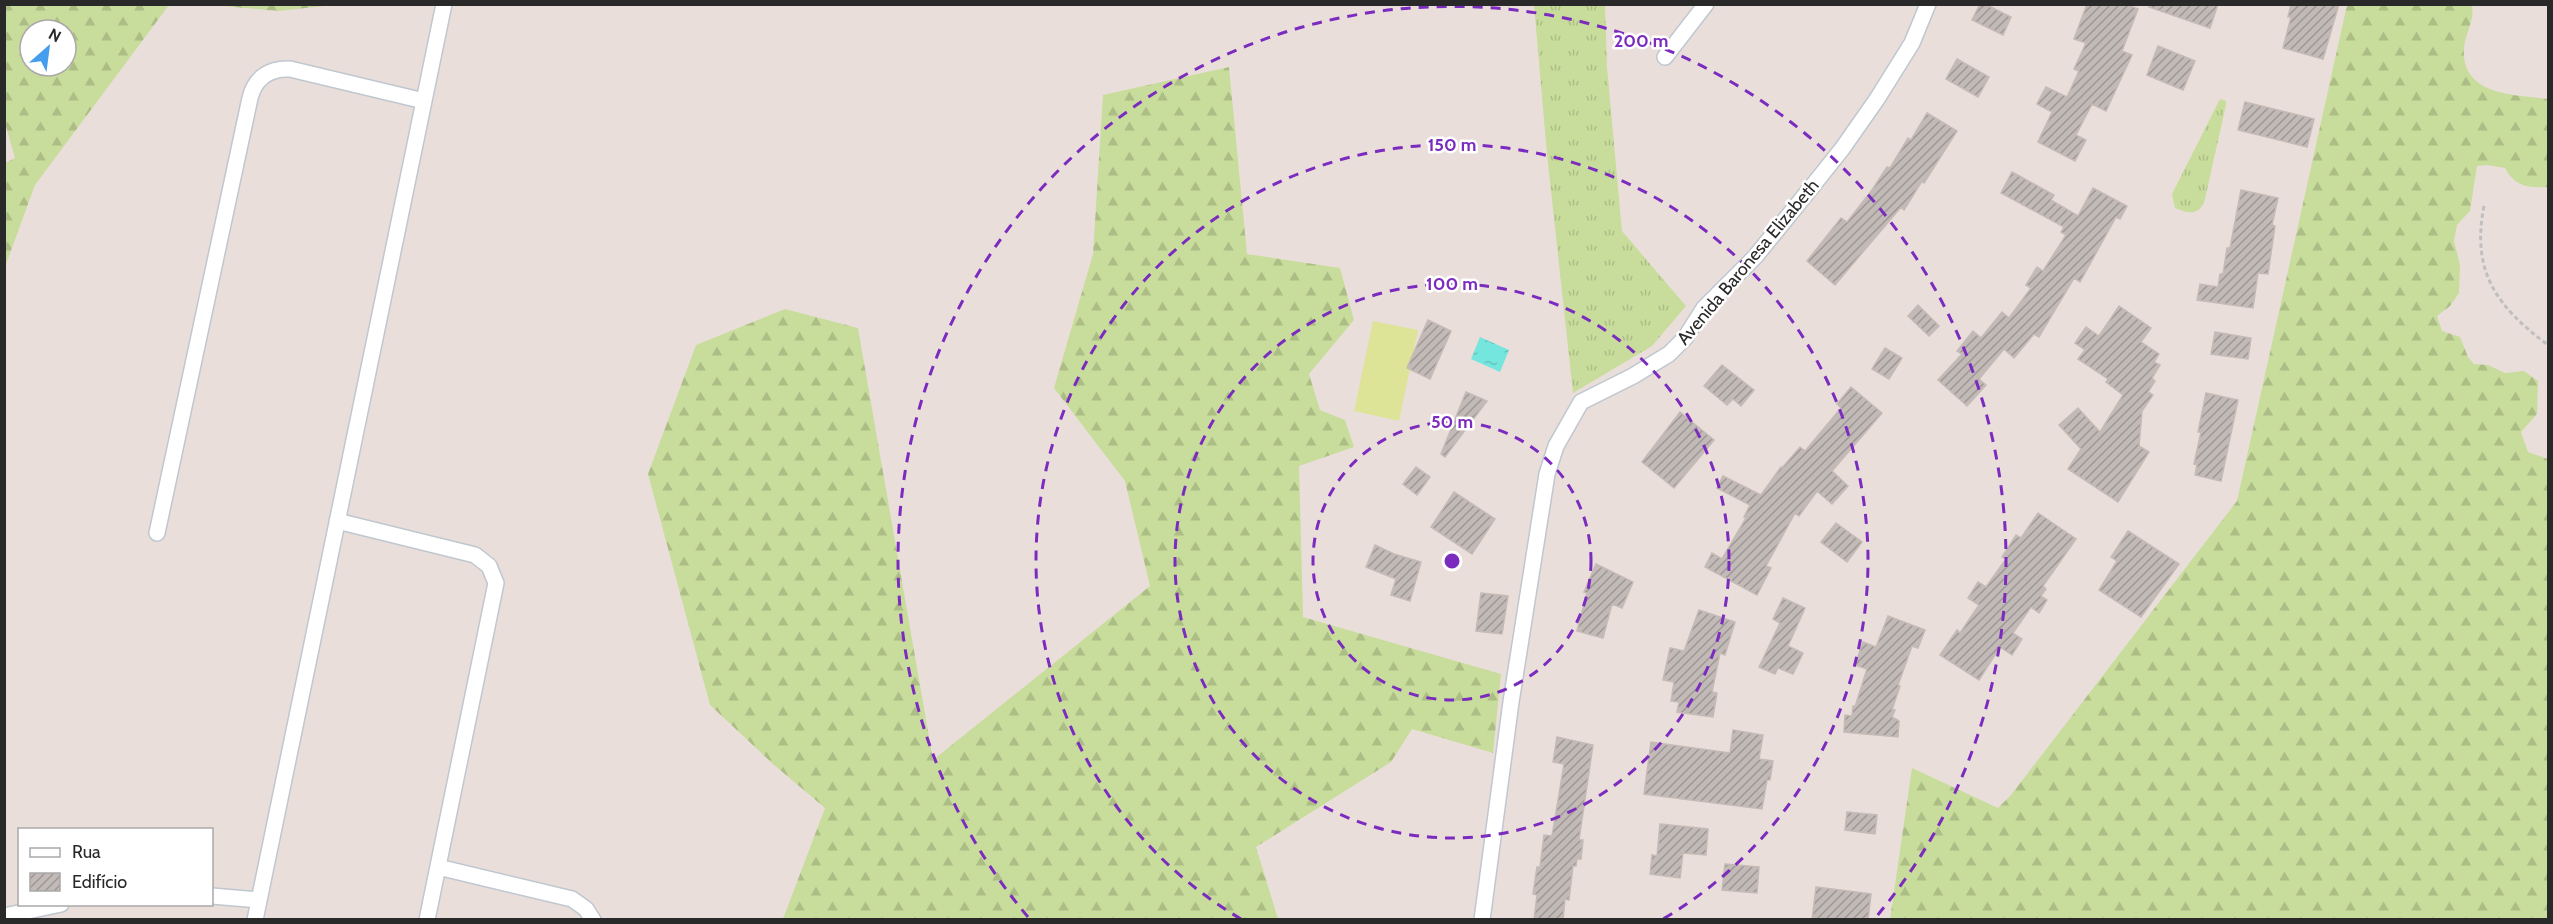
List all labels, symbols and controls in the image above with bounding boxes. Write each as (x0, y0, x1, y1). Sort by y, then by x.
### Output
north arrow (18, 18, 78, 78)
text: N (45, 24, 64, 46)
text: 200 m (1614, 30, 1668, 52)
text: 150 m (1428, 134, 1476, 156)
street label: Avenida Baronesa Elizabeth (1672, 175, 1824, 349)
text: 100 m (1426, 273, 1478, 295)
text: 50 m (1431, 411, 1473, 433)
centre of rings (1442, 551, 1462, 571)
legend (18, 828, 213, 906)
text: Rua (72, 841, 101, 863)
text: Edifício (72, 871, 127, 893)

